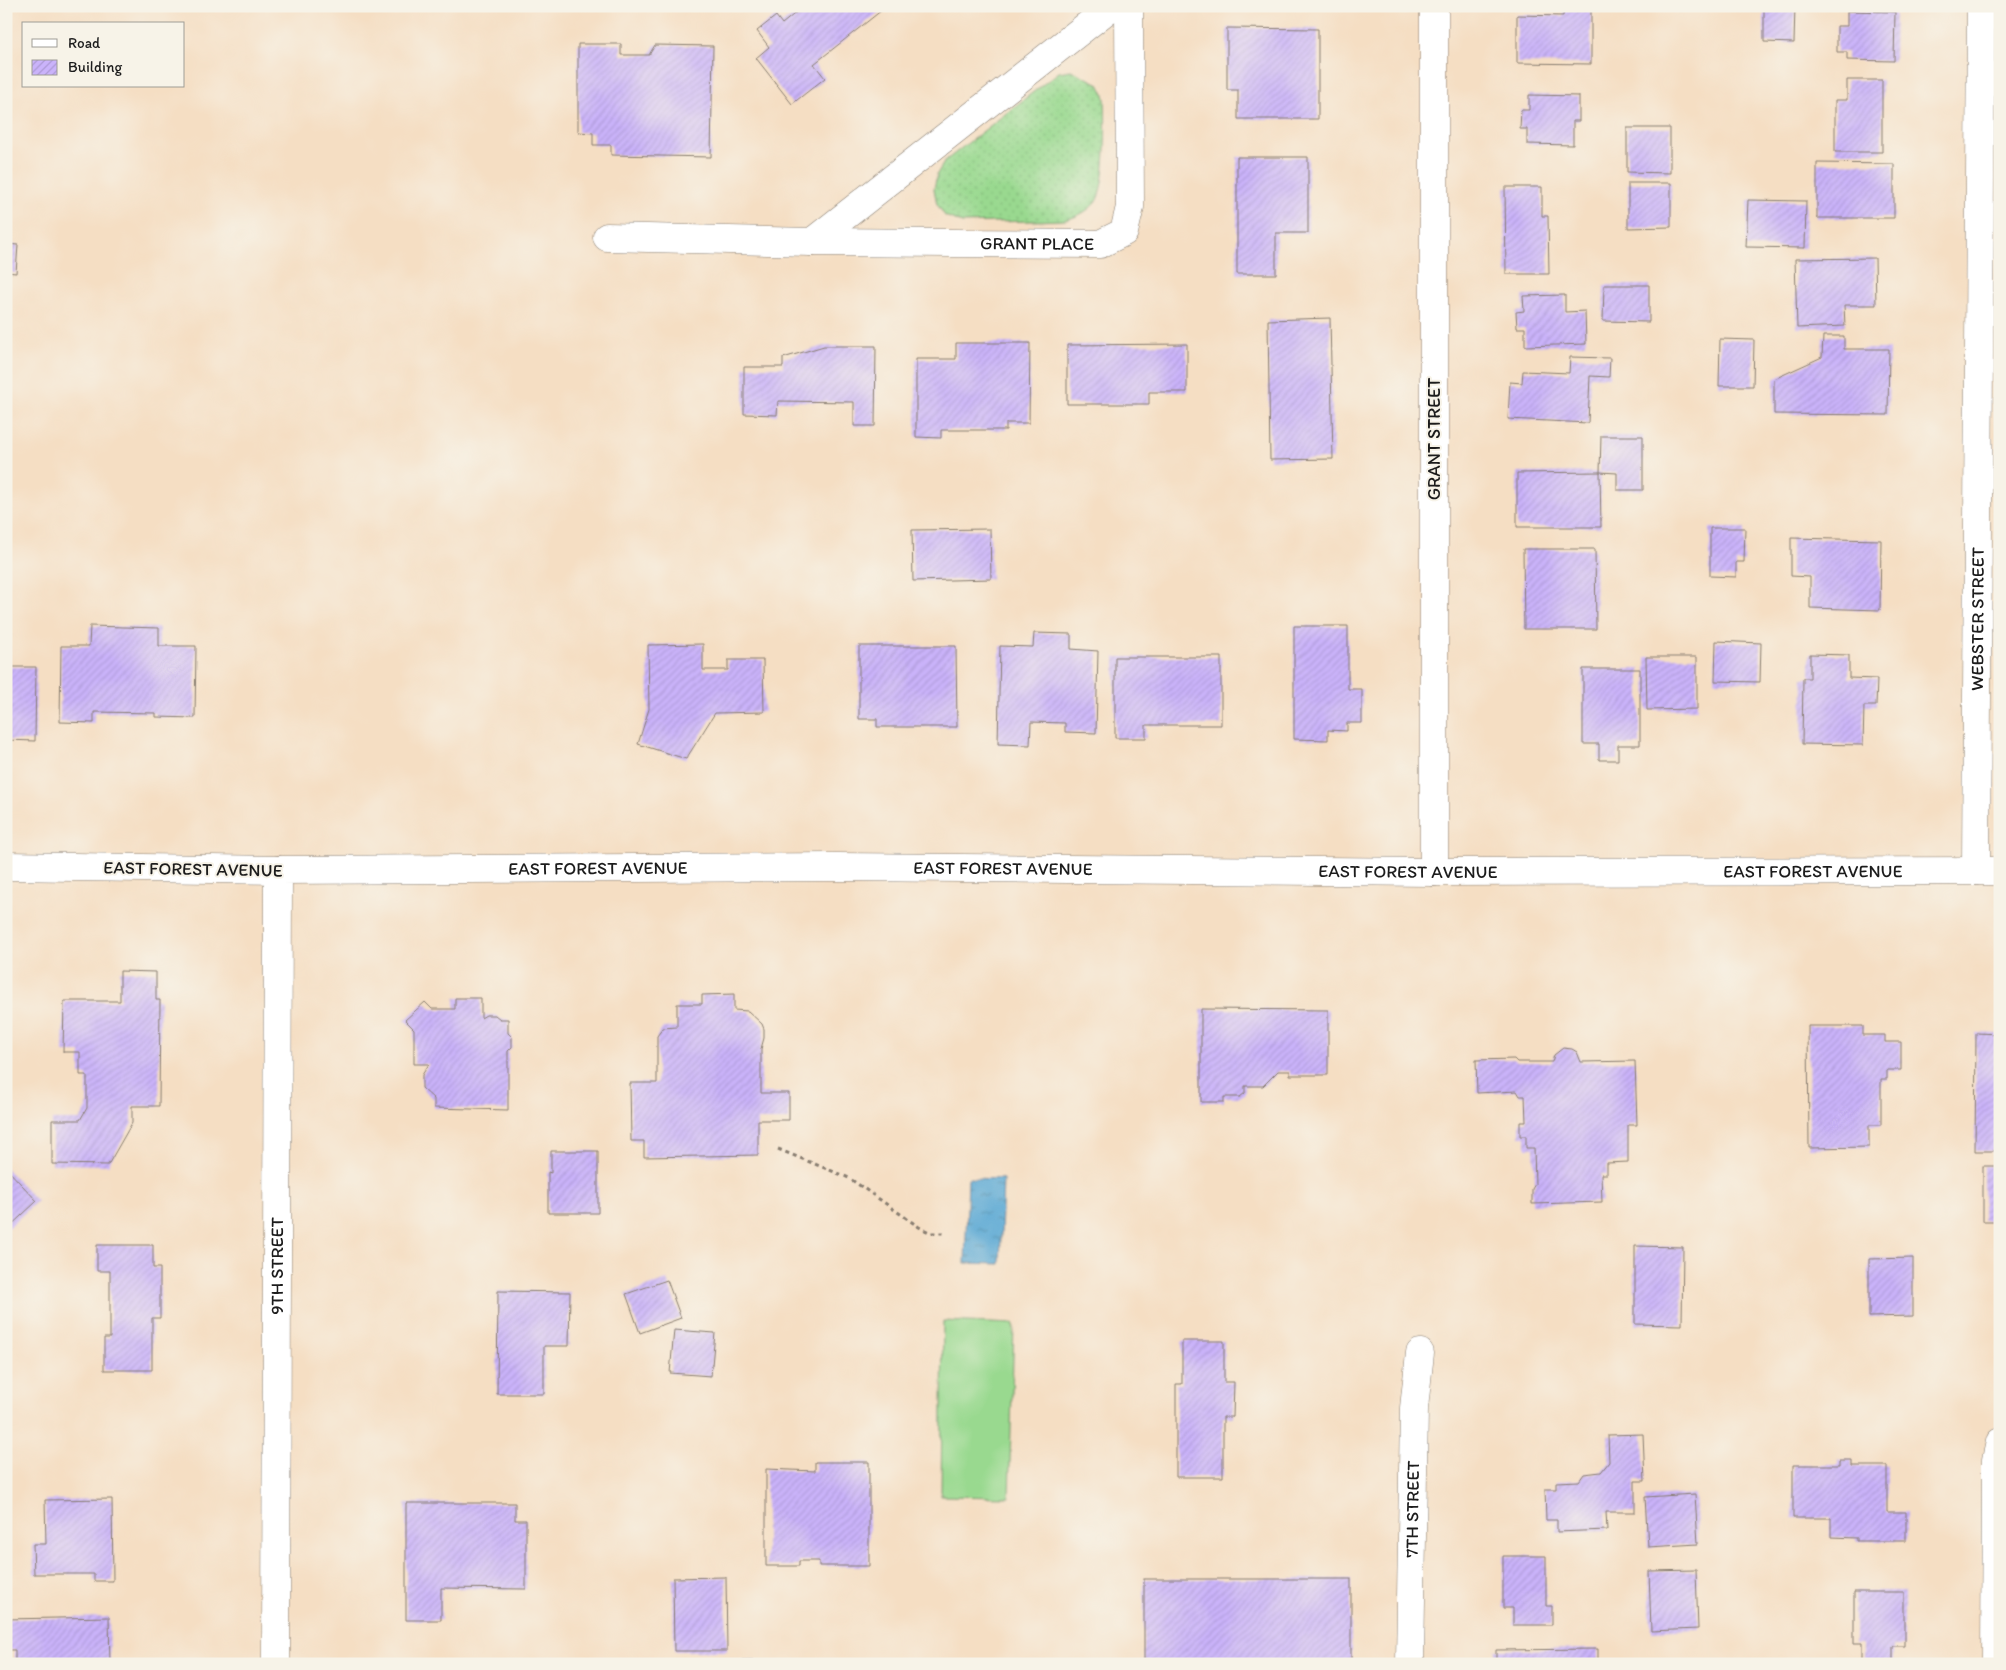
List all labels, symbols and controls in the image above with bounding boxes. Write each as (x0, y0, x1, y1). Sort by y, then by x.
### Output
legend (22, 22, 185, 88)
text: Road (68, 34, 101, 52)
text: Building (68, 58, 122, 76)
street label: GRANT PLACE (980, 232, 1094, 255)
street label: GRANT STREET (1423, 378, 1445, 500)
street label: WEBSTER STREET (1966, 547, 1989, 691)
street label: EAST FOREST AVENUE (103, 856, 283, 882)
street label: EAST FOREST AVENUE (508, 857, 688, 880)
street label: EAST FOREST AVENUE (913, 857, 1093, 880)
street label: EAST FOREST AVENUE (1318, 860, 1498, 883)
street label: EAST FOREST AVENUE (1723, 860, 1903, 882)
street label: 9TH STREET (266, 1217, 288, 1315)
street label: 7TH STREET (1401, 1460, 1424, 1558)

